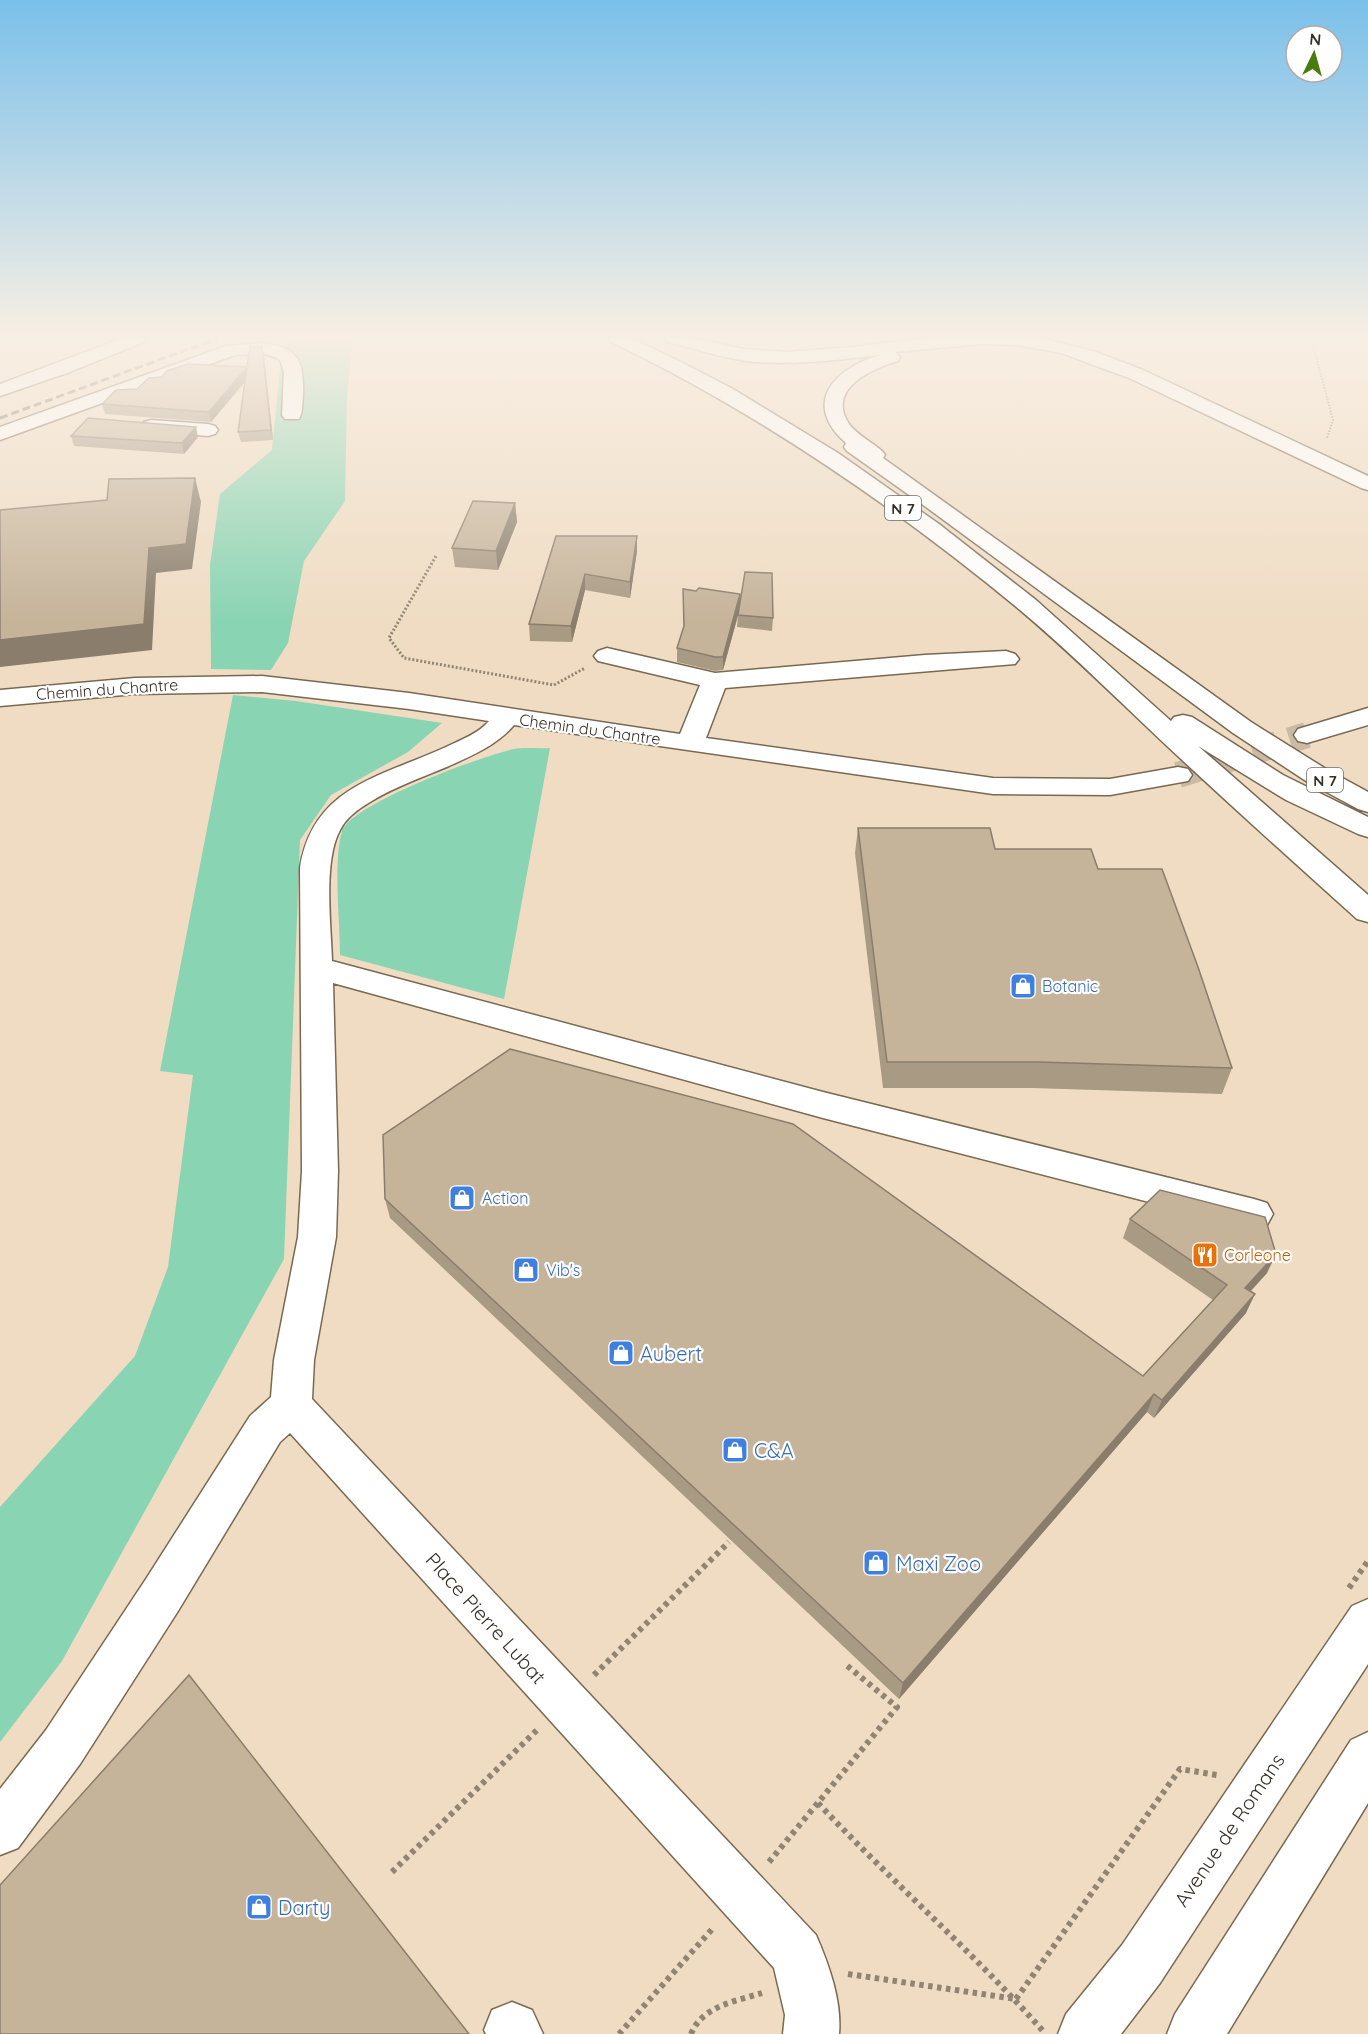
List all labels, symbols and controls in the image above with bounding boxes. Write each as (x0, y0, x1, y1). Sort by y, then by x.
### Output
north arrow (1284, 24, 1344, 84)
text: N (1309, 29, 1322, 50)
road number: N 7 (885, 496, 921, 520)
street label: Chemin du Chantre (35, 674, 179, 704)
street label: Chemin du Chantre (518, 709, 662, 749)
road number: N 7 (1307, 768, 1343, 792)
shop icon: Botanic (1008, 971, 1038, 1001)
place label: Botanic (1042, 976, 1098, 996)
shop icon: Action (447, 1183, 477, 1213)
place label: Action (482, 1188, 528, 1208)
restaurant icon: Corleone (1190, 1240, 1220, 1270)
place label: Corleone (1224, 1245, 1291, 1265)
shop icon: Vib's (511, 1255, 541, 1285)
place label: Vib's (546, 1260, 580, 1280)
shop icon: Aubert (606, 1338, 636, 1368)
place label: Aubert (640, 1341, 702, 1366)
shop icon: C&A (720, 1435, 750, 1465)
place label: C&A (754, 1438, 794, 1463)
street label: Place Pierre Lubat (420, 1547, 552, 1689)
shop icon: Maxi Zoo (861, 1548, 891, 1578)
place label: Maxi Zoo (896, 1551, 981, 1576)
street label: Avenue de Romans (1168, 1749, 1290, 1911)
shop icon: Darty (244, 1892, 274, 1922)
place label: Darty (278, 1895, 330, 1920)

